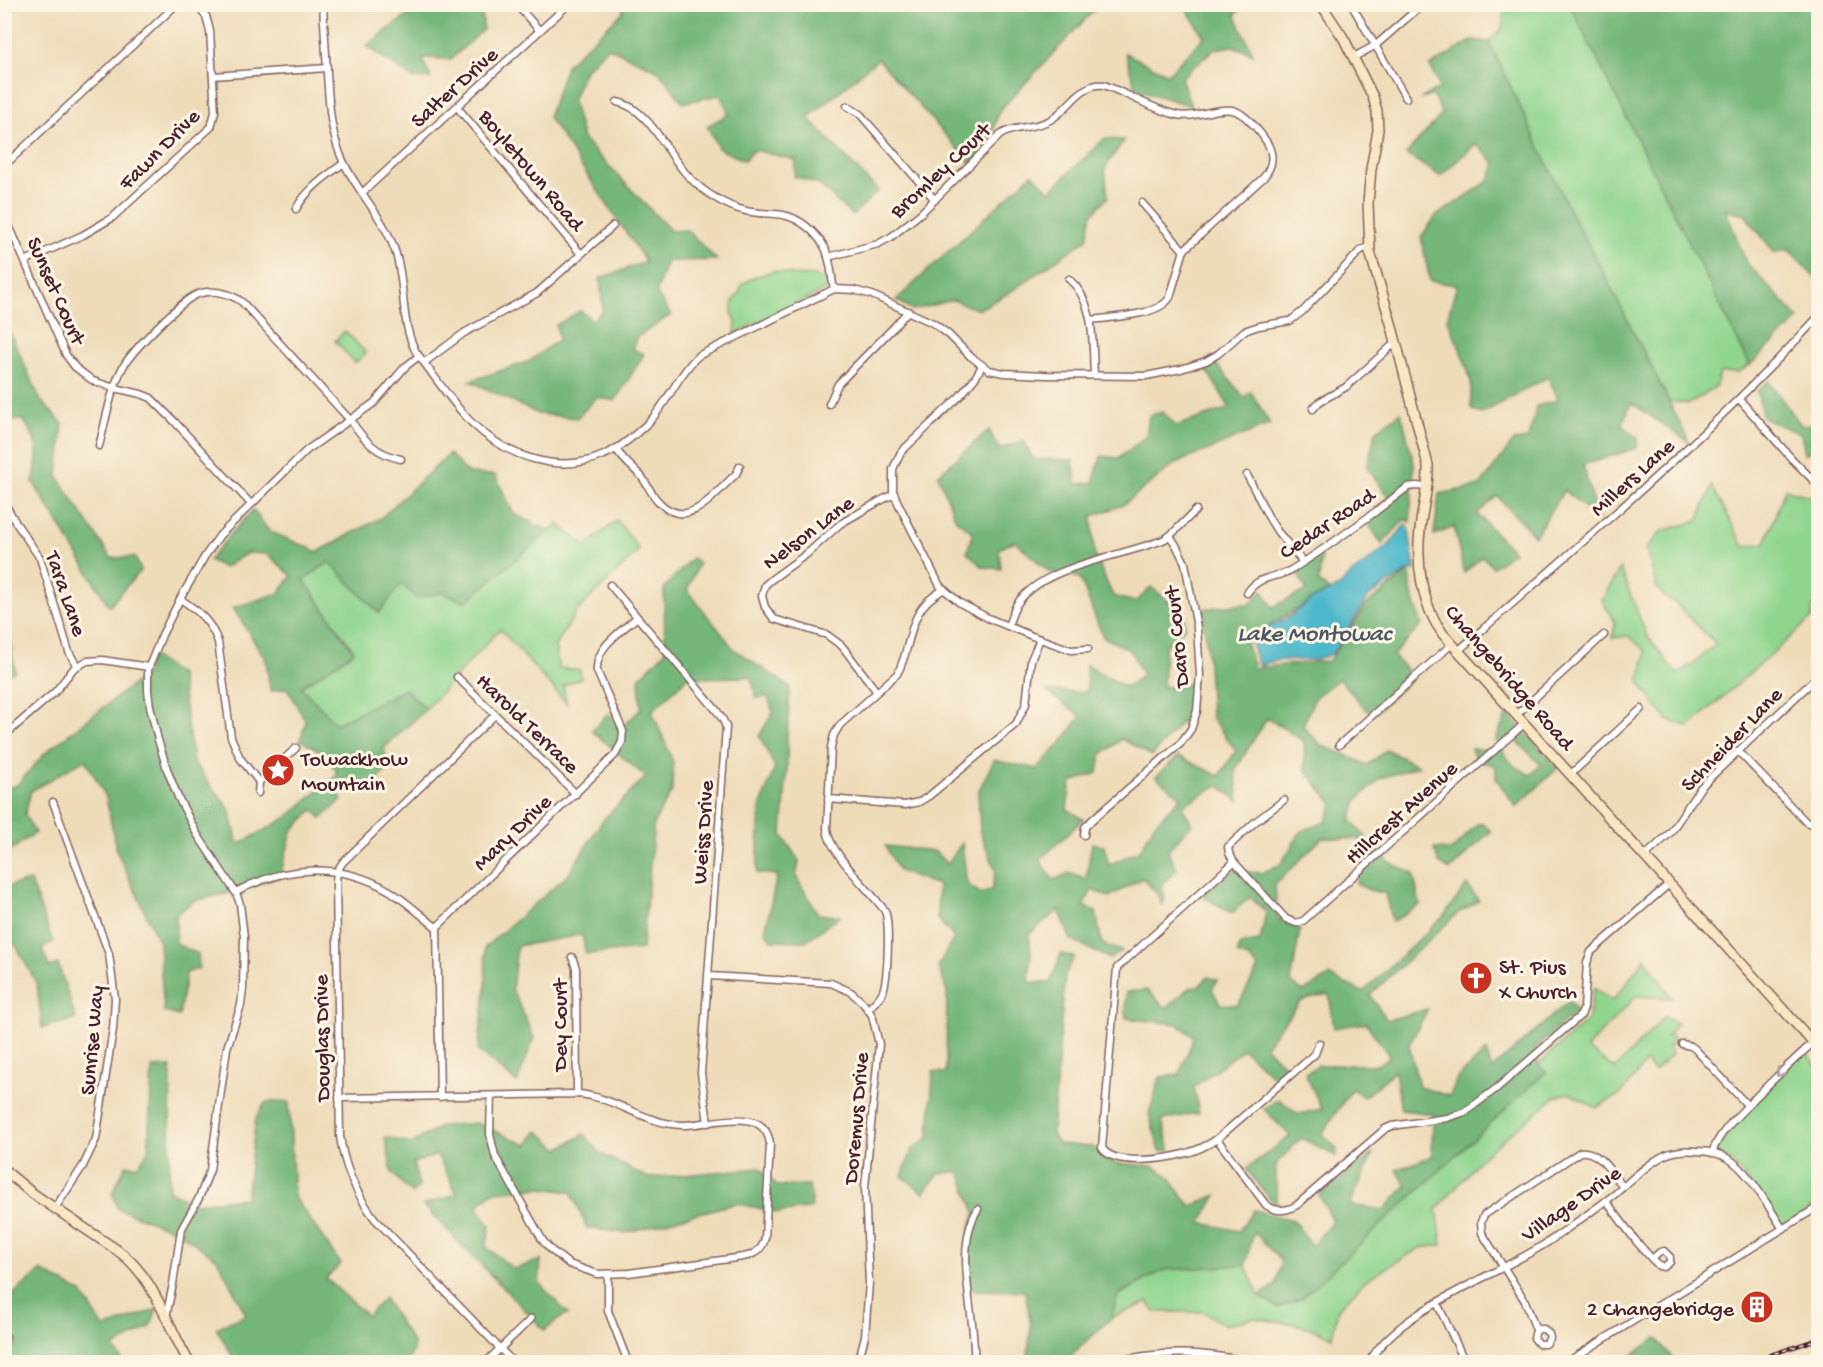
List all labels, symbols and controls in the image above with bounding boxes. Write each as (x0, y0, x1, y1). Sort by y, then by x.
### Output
street label: Salter Drive (407, 43, 505, 135)
street label: Fawn Drive (114, 104, 207, 198)
street label: Boyletown Road (471, 105, 590, 239)
street label: Bromley Court (885, 117, 999, 226)
street label: Sunset Court (19, 234, 90, 351)
street label: Millers Lane (1586, 434, 1682, 524)
street label: Cedar Road (1276, 483, 1383, 567)
street label: Nelson Lane (759, 491, 861, 577)
street label: Tara Lane (37, 547, 91, 641)
street label: Daro Court (1161, 583, 1197, 690)
street label: Changebridge Road (1438, 600, 1580, 758)
water label: Lake Montowac (1237, 621, 1394, 650)
street label: Harold Terrace (469, 669, 584, 781)
street label: Schneider Lane (1676, 683, 1790, 799)
place label: Towackhow Mountain (299, 748, 408, 799)
place icon: Towackhow Mountain (260, 752, 296, 788)
street label: Hillcrest Avenue (1341, 756, 1465, 871)
street label: Weiss Drive (688, 779, 722, 885)
street label: Mary Drive (469, 790, 559, 878)
place label: St. Pius X Church (1498, 956, 1577, 1007)
church icon: St. Pius X Church (1458, 960, 1494, 996)
street label: Douglas Drive (310, 974, 338, 1104)
street label: Dey Court (549, 977, 575, 1073)
street label: Sunrise Way (76, 984, 112, 1096)
street label: Doremus Drive (839, 1051, 877, 1187)
one-way arrow (1776, 1066, 1787, 1077)
street label: Village Drive (1517, 1161, 1628, 1250)
building icon: 2 Changebridge (1739, 1289, 1775, 1325)
place label: 2 Changebridge (1587, 1298, 1735, 1324)

